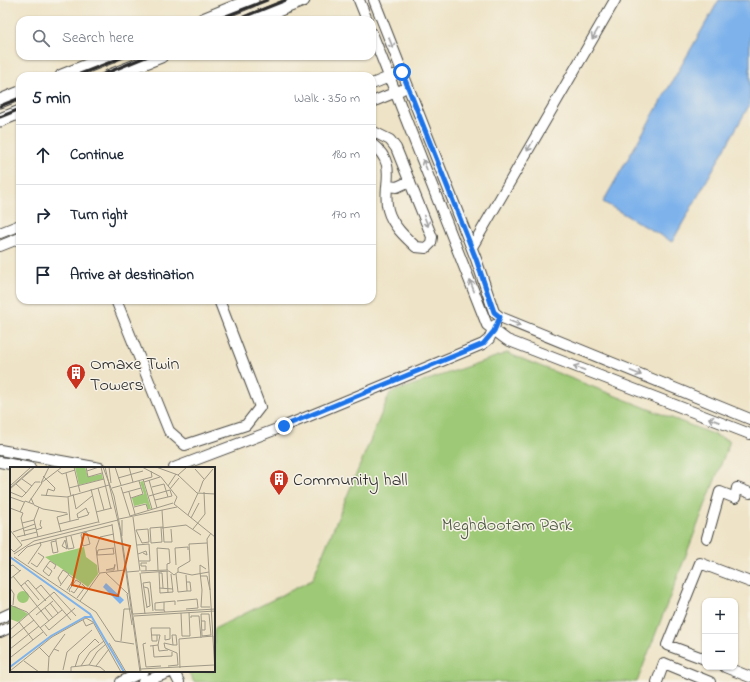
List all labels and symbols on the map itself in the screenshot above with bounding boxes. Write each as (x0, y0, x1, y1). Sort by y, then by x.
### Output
one-way arrow (591, 28, 599, 40)
one-way arrow (388, 37, 395, 49)
route start (393, 63, 411, 81)
one-way arrow (526, 140, 534, 152)
one-way arrow (420, 159, 428, 171)
one-way arrow (423, 215, 430, 227)
one-way arrow (468, 280, 476, 292)
one-way arrow (509, 320, 521, 327)
place label: Omaxe Twin Towers (90, 352, 179, 399)
building icon: Omaxe Twin Towers (65, 362, 87, 390)
one-way arrow (574, 363, 586, 371)
one-way arrow (629, 370, 641, 377)
one-way arrow (708, 416, 720, 424)
route end (275, 417, 293, 435)
inset map (10, 467, 215, 672)
building icon: Community hall (268, 468, 290, 496)
place label: Community hall (293, 468, 407, 494)
park label: Meghdootam Park (442, 513, 572, 540)

